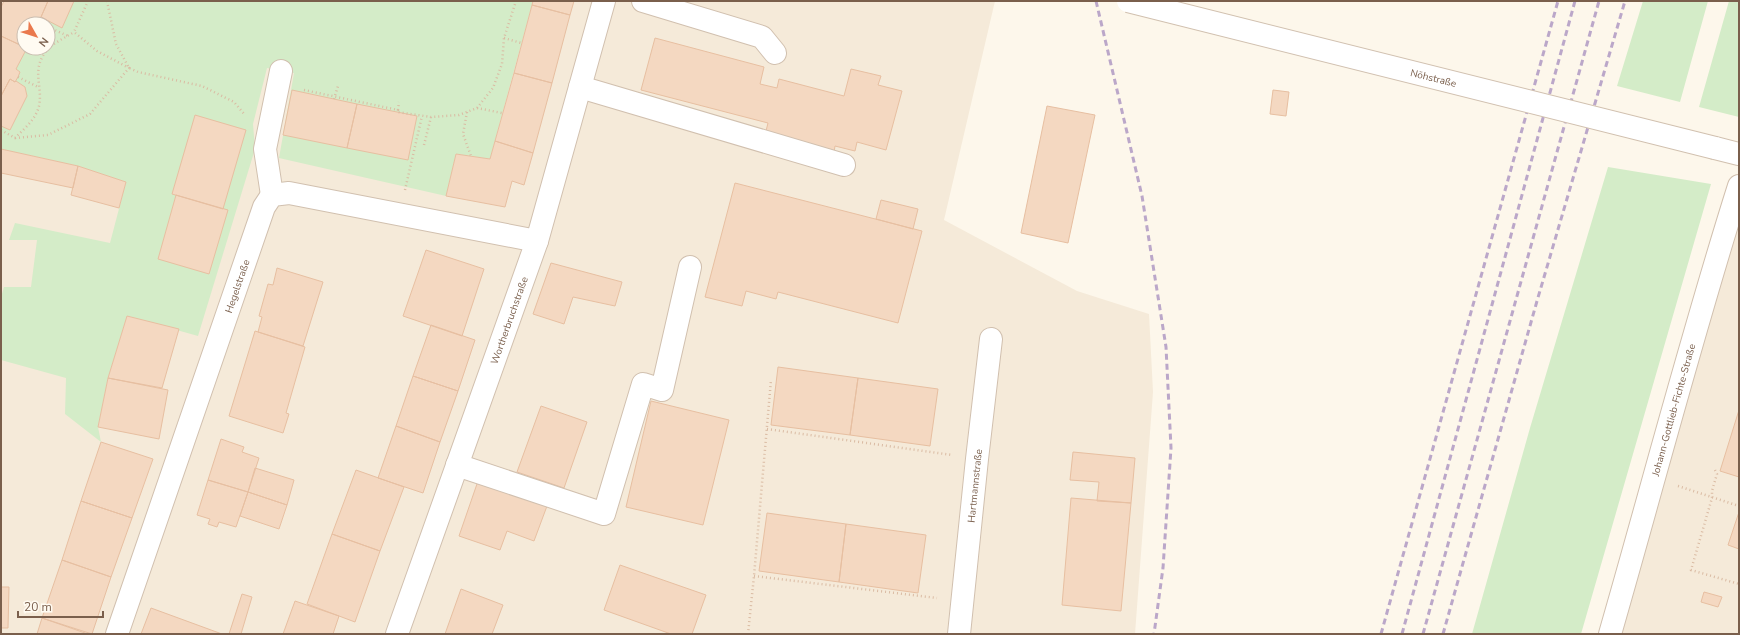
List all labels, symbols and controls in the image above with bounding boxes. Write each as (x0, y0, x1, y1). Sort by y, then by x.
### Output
north arrow (16, 16, 56, 56)
text: N (35, 34, 52, 50)
street label: Nöhstraße (1409, 66, 1458, 91)
street label: Hegelstraße (222, 258, 253, 315)
street label: Wortherbruchstraße (488, 275, 532, 366)
street label: Johann-Gottlieb-Fichte-Straße (1649, 342, 1699, 479)
street label: Hartmannstraße (964, 448, 986, 523)
scale bar (18, 593, 103, 619)
text: 20 m (24, 599, 52, 615)

